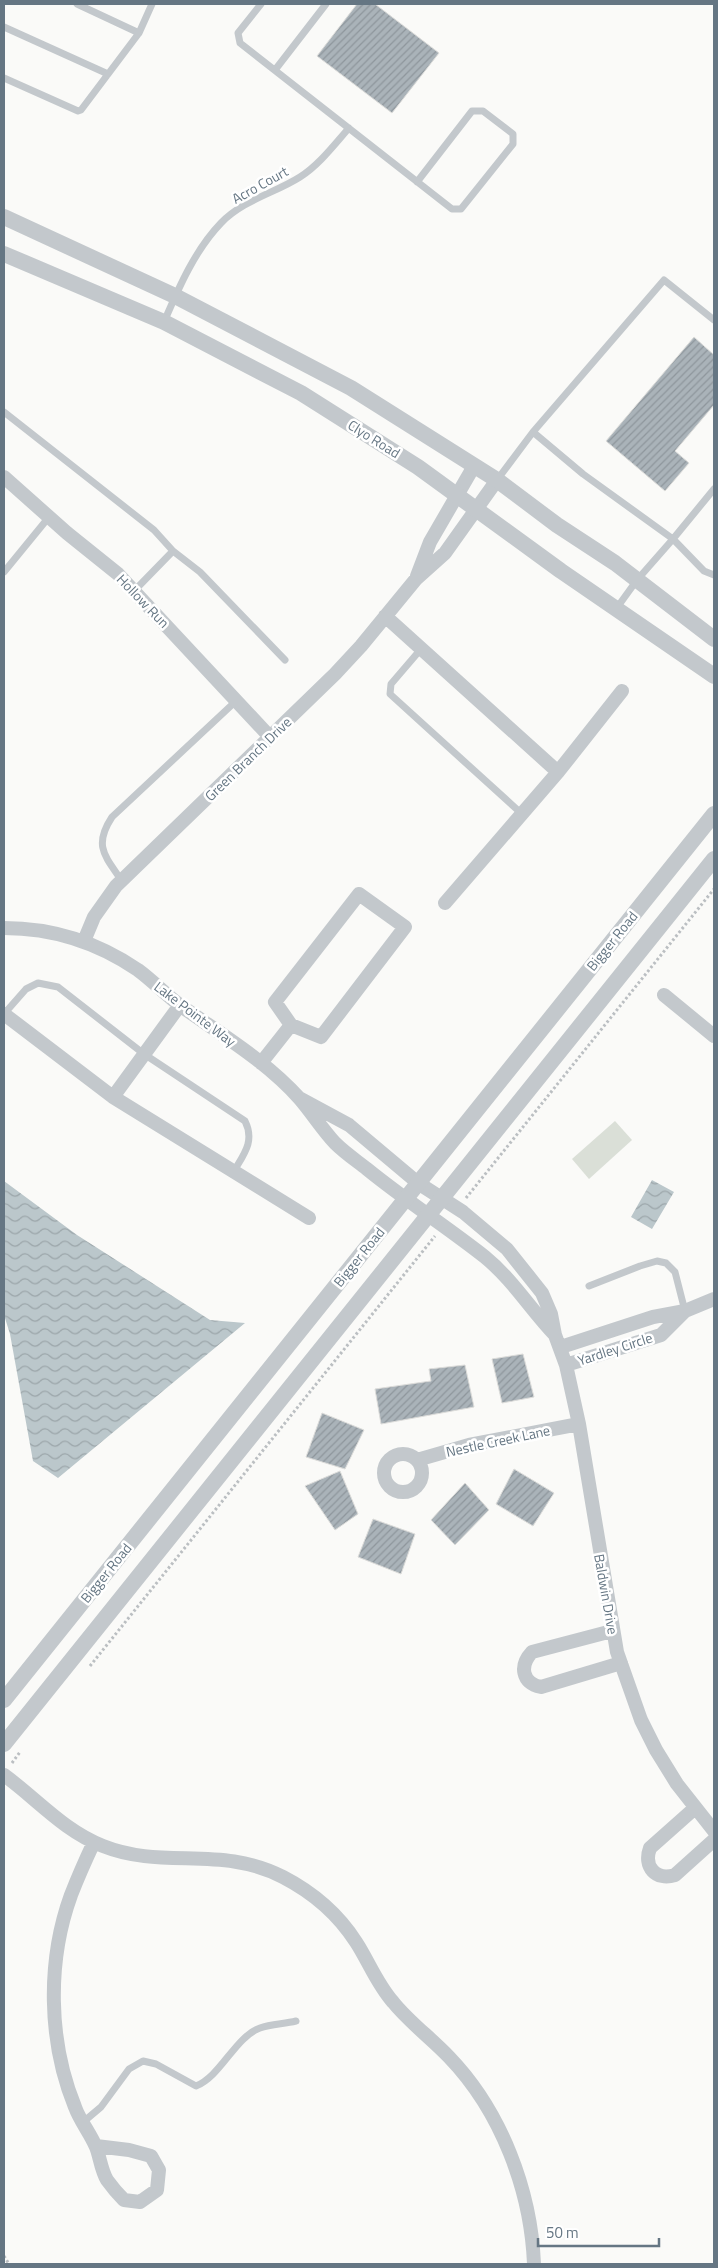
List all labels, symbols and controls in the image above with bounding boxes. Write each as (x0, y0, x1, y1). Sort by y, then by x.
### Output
street label: Acro Court (228, 160, 292, 209)
street label: Clyo Road (344, 414, 405, 463)
street label: Hollow Run (112, 569, 174, 632)
street label: Green Branch Drive (200, 712, 296, 806)
street label: Bigger Road (581, 906, 642, 975)
street label: Lake Pointe Way (150, 976, 241, 1051)
street label: Bigger Road (328, 1222, 389, 1291)
street label: Yardley Circle (575, 1327, 655, 1370)
street label: Nestle Creek Lane (444, 1419, 552, 1462)
street label: Bigger Road (75, 1538, 136, 1607)
street label: Baldwin Drive (589, 1552, 624, 1636)
scale bar (538, 2216, 659, 2248)
text: 50 m (546, 2221, 579, 2244)

